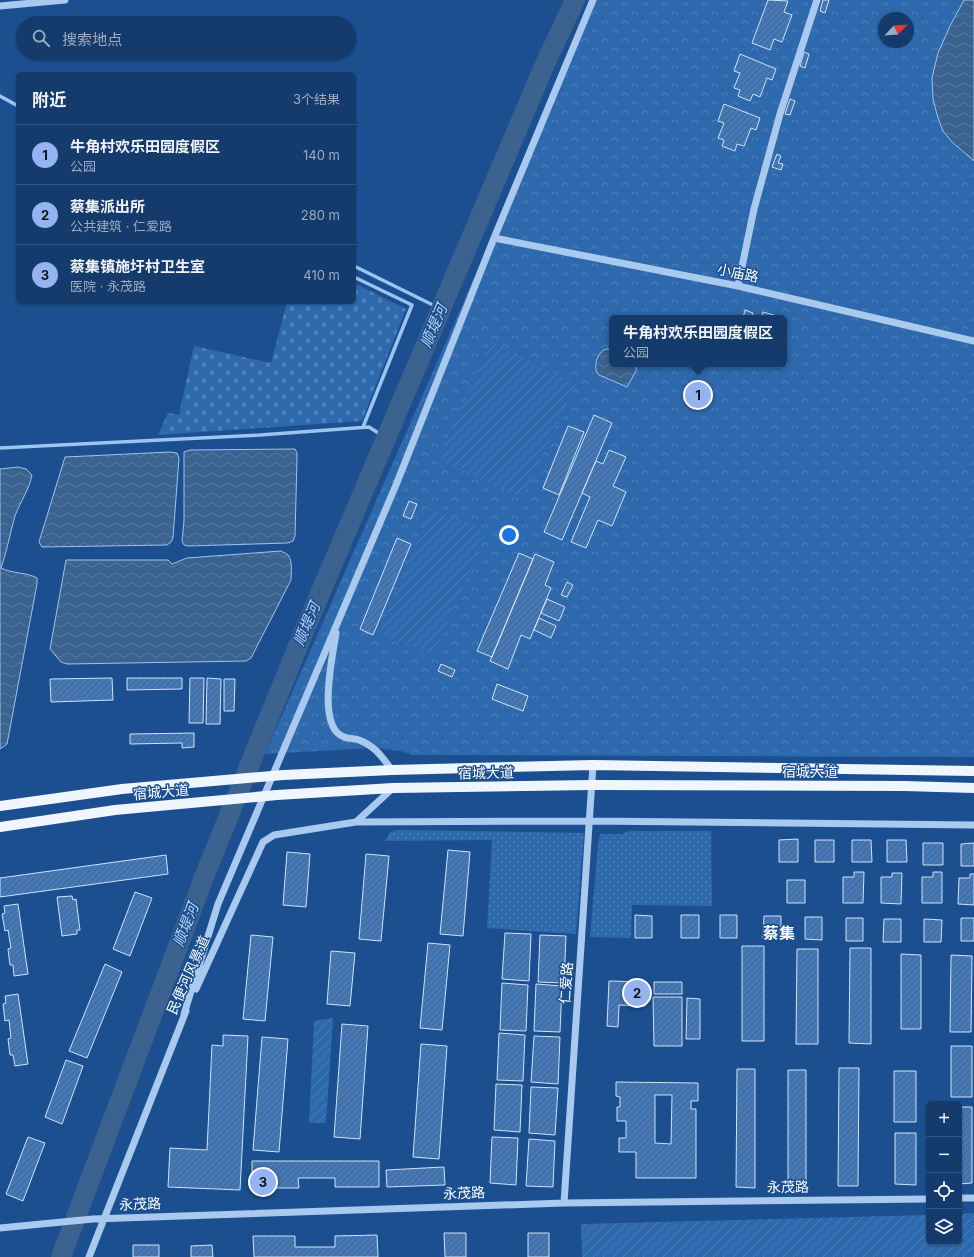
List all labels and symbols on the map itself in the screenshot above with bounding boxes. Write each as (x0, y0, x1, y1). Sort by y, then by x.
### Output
north arrow (878, 12, 914, 48)
street label: 小庙路 (716, 260, 760, 285)
water label: 顺堤河 (416, 299, 452, 350)
pin: 1 (685, 380, 711, 410)
your location (499, 525, 519, 545)
water label: 顺堤河 (289, 597, 325, 648)
street label: 宿城大道 (782, 763, 838, 780)
street label: 宿城大道 (458, 764, 514, 781)
street label: 宿城大道 (132, 781, 190, 802)
water label: 顺堤河 (169, 898, 204, 949)
district label: 蔡集 (763, 923, 795, 943)
street label: 民便河风景道 (163, 933, 212, 1017)
street label: 仁爱路 (556, 961, 575, 1005)
pin: 2 (624, 978, 650, 1008)
pin: 3 (250, 1167, 276, 1197)
street label: 永茂路 (767, 1178, 809, 1195)
street label: 永茂路 (443, 1183, 485, 1202)
street label: 永茂路 (119, 1194, 161, 1213)

